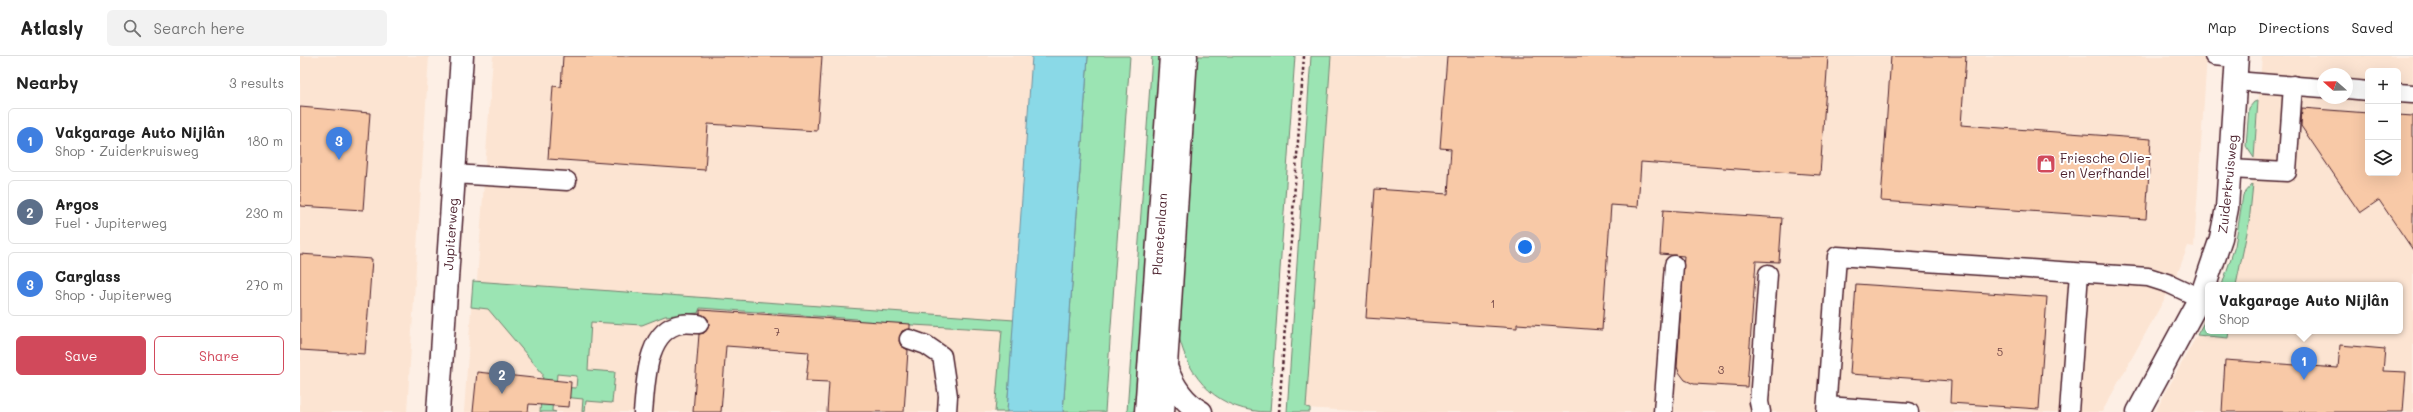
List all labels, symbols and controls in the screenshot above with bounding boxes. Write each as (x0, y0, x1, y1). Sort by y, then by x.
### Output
search box (107, 10, 387, 46)
text: Atlasly (20, 15, 83, 40)
icon: search (121, 17, 143, 39)
text: Search here (153, 18, 245, 38)
text: Map (2208, 18, 2236, 37)
text: Directions (2258, 18, 2329, 37)
text: Saved (2351, 18, 2393, 37)
north arrow (2317, 68, 2353, 104)
map controls (2365, 68, 2401, 176)
button: + (2365, 68, 2401, 104)
text: Nearby (16, 71, 78, 93)
text: 3 results (229, 74, 284, 91)
button: − (2365, 104, 2401, 140)
text: Vakgarage Auto Nijlân (55, 122, 225, 142)
pin: 3 (326, 127, 352, 160)
text: 1 (27, 132, 33, 149)
text: 180 m (247, 132, 283, 149)
street label: Zuiderkruisweg (2213, 134, 2241, 234)
button: layers (2365, 140, 2401, 176)
text: Shop · Zuiderkruisweg (55, 142, 199, 159)
place label: Friesche Olie- en Verfhandel (2060, 149, 2150, 181)
shop icon: Friesche Olie- en Verfhandel (2035, 153, 2057, 175)
street label: Planetenlaan (1148, 192, 1170, 276)
text: Argos (55, 194, 99, 214)
street label: Jupiterweg (439, 197, 461, 271)
text: 2 (26, 204, 34, 221)
text: 230 m (246, 204, 283, 221)
text: Fuel · Jupiterweg (55, 214, 167, 231)
your location (1515, 237, 1535, 257)
text: Carglass (55, 266, 120, 286)
text: 3 (26, 276, 34, 293)
text: 270 m (246, 276, 283, 293)
popup (2205, 282, 2403, 334)
text: Shop · Jupiterweg (55, 286, 172, 303)
text: Vakgarage Auto Nijlân (2219, 290, 2389, 310)
house number: 1 (1491, 296, 1495, 311)
text: Shop (2219, 310, 2249, 327)
house number: 7 (774, 324, 780, 339)
button: Save (16, 336, 146, 375)
button: Share (154, 336, 284, 375)
house number: 5 (1997, 344, 2003, 359)
pin: 1 (2291, 347, 2317, 380)
pin: 2 (489, 361, 515, 394)
house number: 3 (1718, 362, 1725, 377)

